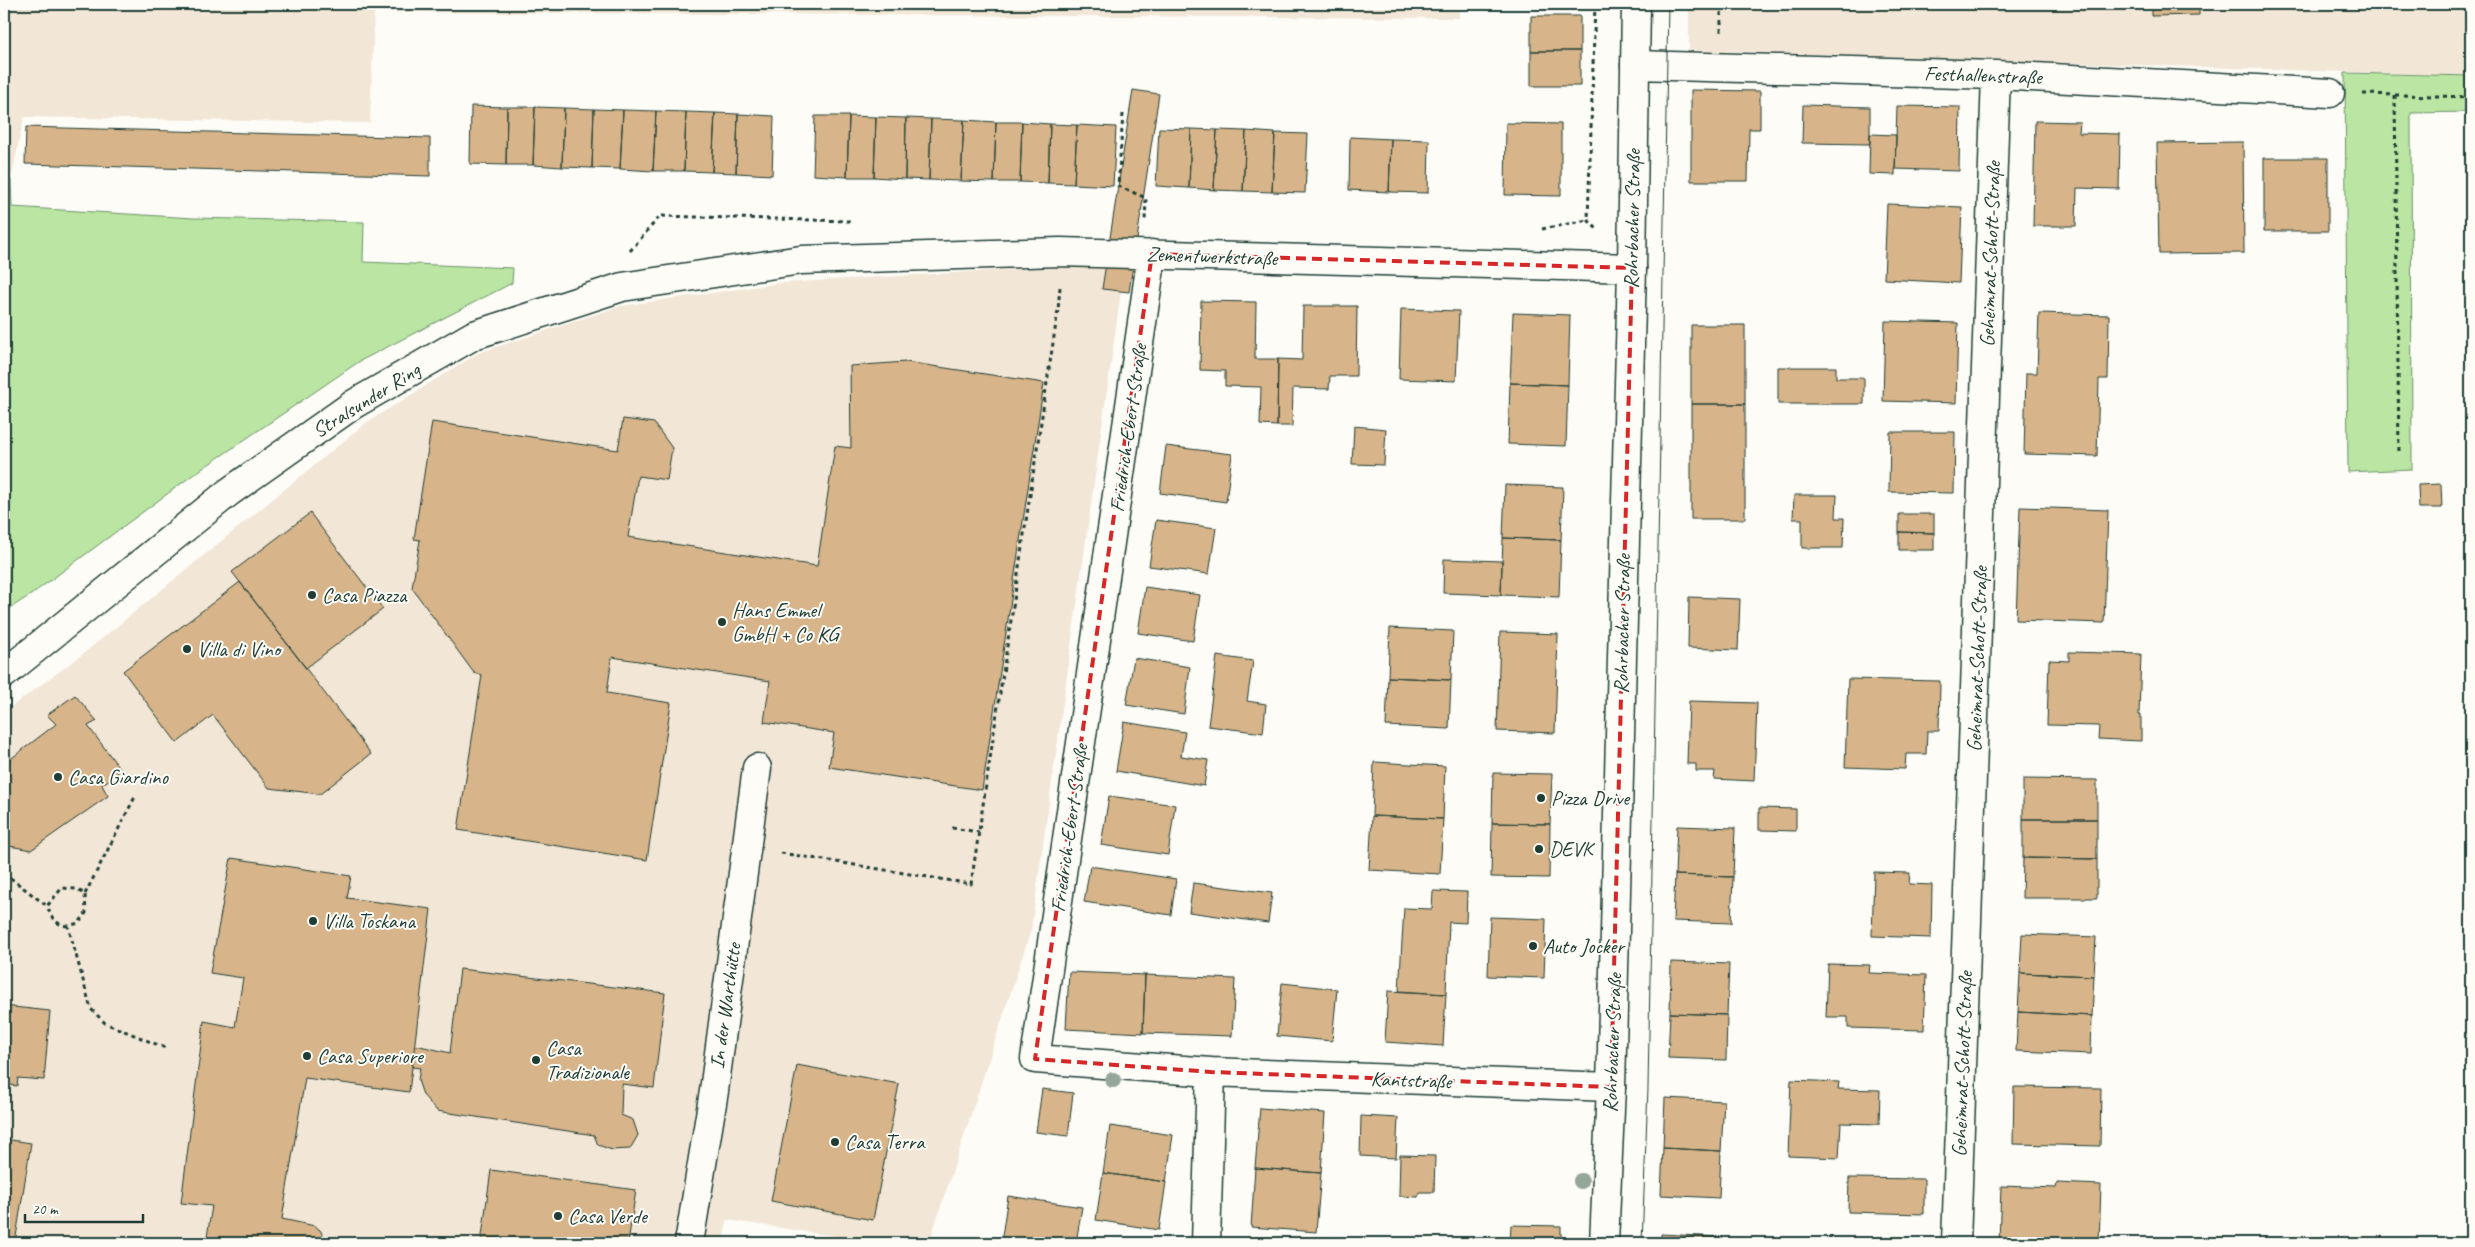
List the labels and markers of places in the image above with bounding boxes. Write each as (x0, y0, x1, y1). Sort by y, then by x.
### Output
place label: Casa Piazza (322, 582, 408, 608)
marker: Casa Piazza (306, 589, 318, 601)
place label: Hans Emmel GmbH + Co KG (732, 597, 841, 647)
marker: Hans Emmel GmbH + Co KG (716, 616, 728, 628)
place label: Villa di Vino (197, 636, 283, 662)
marker: Villa di Vino (181, 643, 193, 655)
place label: Casa Giardino (68, 764, 170, 790)
marker: Casa Giardino (52, 771, 64, 783)
place label: Pizza Drive (1551, 785, 1631, 811)
marker: Pizza Drive (1535, 792, 1547, 804)
place label: DEVK (1549, 836, 1596, 862)
marker: DEVK (1533, 843, 1545, 855)
place label: Villa Toskana (323, 908, 416, 934)
marker: Villa Toskana (307, 915, 319, 927)
place label: Auto Jocker (1543, 933, 1626, 959)
marker: Auto Jocker (1527, 940, 1539, 952)
place label: Casa Tradizionale (546, 1035, 630, 1085)
place label: Casa Superiore (317, 1043, 425, 1069)
marker: Casa Superiore (301, 1050, 313, 1062)
marker: Casa Tradizionale (530, 1054, 542, 1066)
place label: Casa Terra (845, 1129, 926, 1155)
marker: Casa Terra (829, 1136, 841, 1148)
place label: Casa Verde (568, 1203, 649, 1229)
marker: Casa Verde (552, 1210, 564, 1222)

